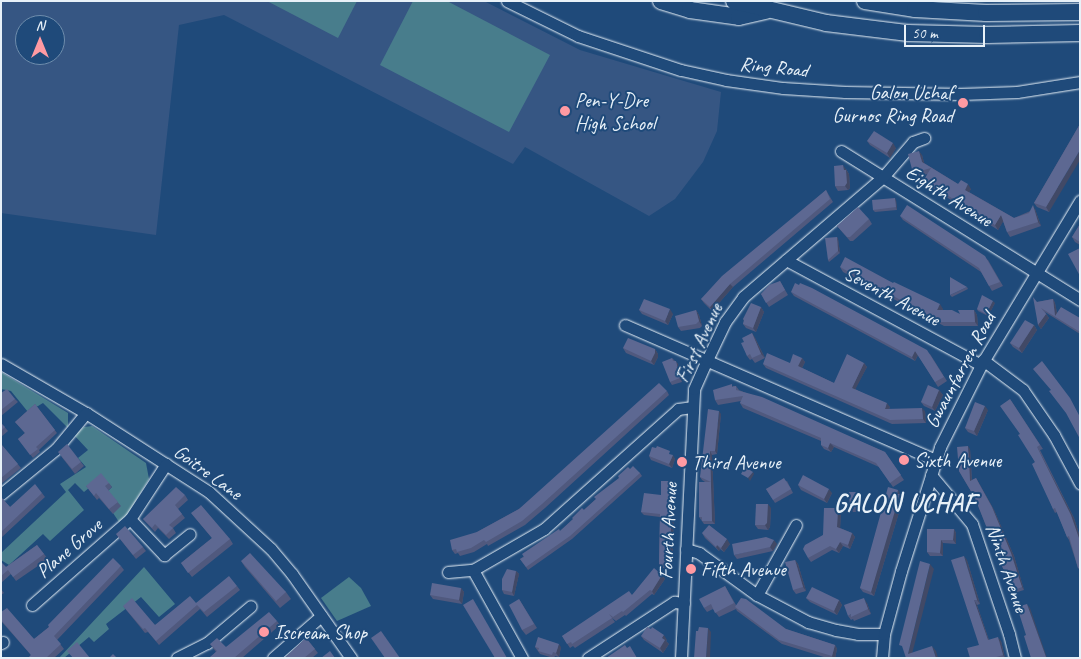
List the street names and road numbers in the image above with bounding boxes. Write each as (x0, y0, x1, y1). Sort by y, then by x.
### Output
street label: Ring Road (738, 51, 810, 83)
street label: Eighth Avenue (901, 160, 997, 232)
street label: Seventh Avenue (840, 261, 944, 331)
street label: First Avenue (670, 300, 728, 386)
street label: Gwaunfarren Road (919, 308, 1001, 432)
street label: Goitre Lane (169, 439, 247, 505)
street label: Fourth Avenue (653, 482, 683, 580)
street label: Plane Grove (31, 513, 107, 583)
street label: Ninth Avenue (981, 521, 1033, 615)

